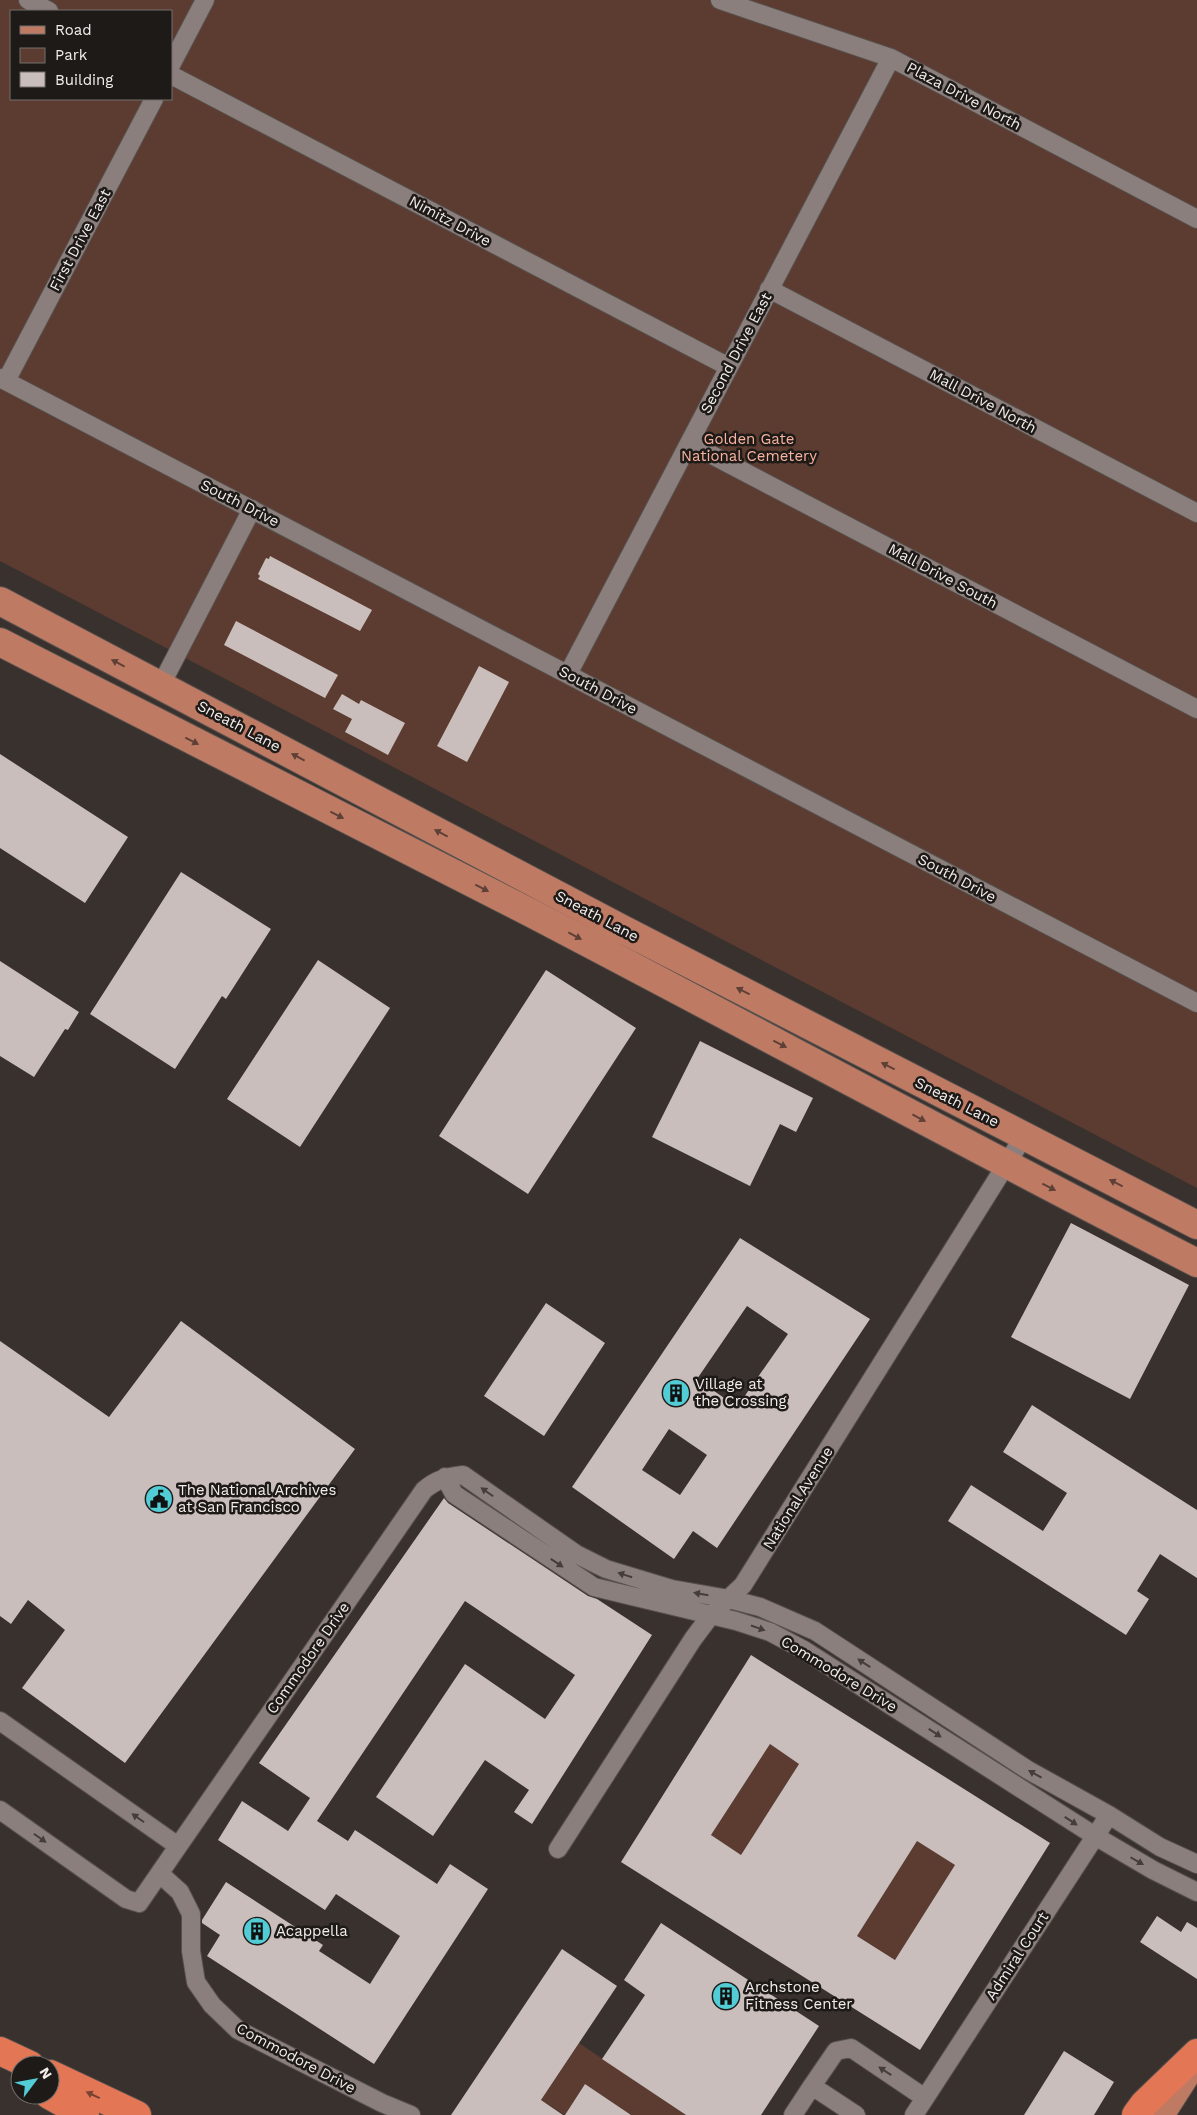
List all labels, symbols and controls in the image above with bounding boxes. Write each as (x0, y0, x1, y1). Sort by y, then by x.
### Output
legend (10, 10, 172, 100)
text: Road (55, 21, 92, 39)
text: Park (55, 46, 88, 64)
street label: Plaza Drive North (904, 58, 1024, 134)
text: Building (55, 71, 113, 89)
street label: First Drive East (46, 185, 115, 294)
street label: Nimitz Drive (406, 192, 494, 250)
street label: Second Drive East (697, 289, 776, 416)
street label: Mall Drive North (926, 365, 1040, 437)
park label: Golden Gate National Cemetery (681, 430, 817, 465)
street label: South Drive (198, 475, 282, 531)
street label: Mall Drive South (885, 540, 1001, 612)
one-way arrow (110, 659, 125, 667)
street label: South Drive (556, 662, 640, 718)
street label: Sneath Lane (194, 697, 284, 755)
one-way arrow (185, 737, 200, 745)
one-way arrow (290, 753, 305, 761)
one-way arrow (330, 811, 345, 819)
one-way arrow (434, 829, 448, 837)
street label: South Drive (915, 850, 999, 906)
one-way arrow (475, 884, 489, 892)
street label: Sneath Lane (552, 887, 642, 945)
one-way arrow (567, 932, 582, 940)
one-way arrow (736, 987, 750, 995)
one-way arrow (773, 1040, 788, 1048)
one-way arrow (880, 1062, 895, 1070)
street label: Sneath Lane (912, 1073, 1002, 1131)
one-way arrow (912, 1114, 927, 1122)
one-way arrow (1109, 1179, 1124, 1187)
one-way arrow (1042, 1183, 1057, 1191)
place label: Village at the Crossing (695, 1375, 787, 1410)
building icon: Village at the Crossing (661, 1378, 691, 1408)
street label: National Avenue (759, 1443, 837, 1553)
place label: The National Archives at San Francisco (178, 1481, 336, 1516)
public building icon: The National Archives at San Francisco (144, 1484, 174, 1514)
one-way arrow (480, 1487, 494, 1497)
one-way arrow (550, 1558, 563, 1568)
one-way arrow (618, 1571, 633, 1579)
one-way arrow (692, 1590, 708, 1598)
street label: Commodore Drive (263, 1599, 353, 1717)
one-way arrow (750, 1625, 765, 1632)
street label: Commodore Drive (778, 1632, 900, 1716)
one-way arrow (857, 1659, 871, 1668)
one-way arrow (928, 1729, 941, 1738)
one-way arrow (1028, 1770, 1043, 1778)
one-way arrow (131, 1813, 145, 1823)
one-way arrow (1065, 1817, 1078, 1826)
one-way arrow (33, 1833, 47, 1843)
one-way arrow (1130, 1856, 1144, 1865)
street label: Admiral Court (982, 1908, 1053, 2003)
building icon: Acappella (242, 1916, 272, 1946)
place label: Acappella (276, 1922, 348, 1940)
place label: Archstone Fitness Center (745, 1978, 852, 2013)
building icon: Archstone Fitness Center (711, 1981, 741, 2011)
street label: Commodore Drive (233, 2019, 359, 2097)
north arrow (10, 2055, 60, 2105)
text: N (36, 2064, 56, 2082)
one-way arrow (878, 2066, 891, 2076)
one-way arrow (86, 2090, 100, 2098)

